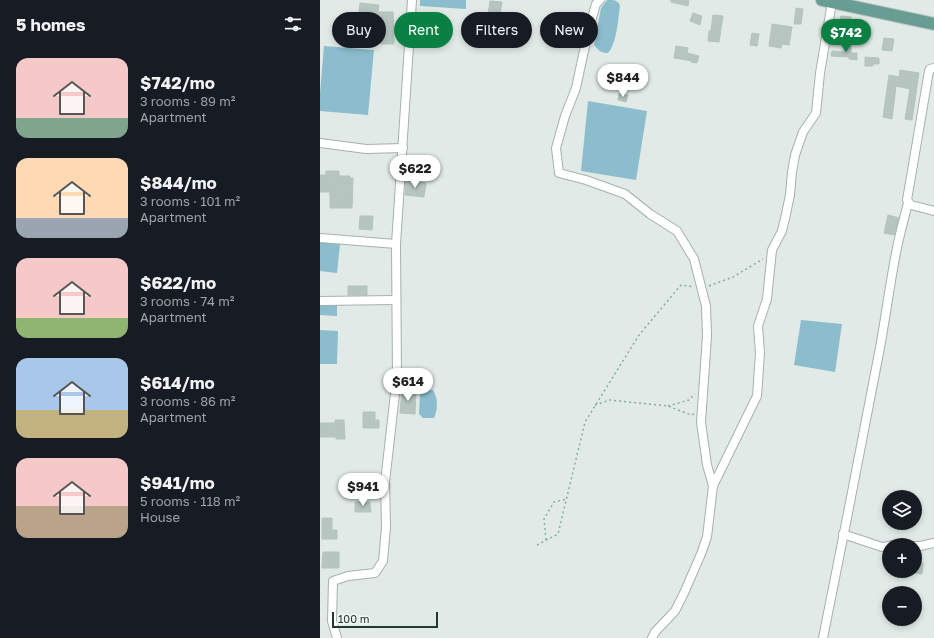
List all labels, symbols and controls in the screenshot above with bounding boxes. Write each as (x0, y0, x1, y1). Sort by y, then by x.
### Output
chip: Buy (332, 12, 386, 48)
chip: Rent (394, 12, 453, 48)
chip: Filters (461, 12, 532, 48)
chip: New (540, 12, 598, 48)
icon: filters (282, 13, 304, 35)
text: 5 homes (16, 14, 86, 35)
pin: $742 (822, 19, 870, 53)
text: $742 (830, 24, 862, 40)
pin: $844 (599, 64, 647, 98)
text: $844 (606, 69, 640, 85)
text: $742/mo (140, 72, 215, 93)
icon: home (48, 74, 96, 122)
text: 3 rooms · 89 m² (140, 93, 235, 109)
text: Apartment (140, 109, 207, 125)
pin: $622 (391, 155, 439, 189)
text: $622 (399, 160, 431, 176)
text: $844/mo (140, 172, 217, 193)
icon: home (48, 174, 96, 222)
text: 3 rooms · 101 m² (140, 193, 240, 209)
text: Apartment (140, 209, 207, 225)
text: $622/mo (140, 272, 216, 293)
icon: home (48, 274, 96, 322)
text: 3 rooms · 74 m² (140, 293, 234, 309)
text: Apartment (140, 309, 207, 325)
pin: $614 (384, 368, 432, 402)
text: $614/mo (140, 372, 215, 393)
text: $614 (392, 373, 424, 389)
icon: home (48, 374, 96, 422)
text: 3 rooms · 86 m² (140, 393, 235, 409)
text: Apartment (140, 409, 207, 425)
text: $941/mo (140, 472, 215, 493)
pin: $941 (339, 473, 387, 507)
icon: home (48, 474, 96, 522)
text: $941 (347, 478, 379, 494)
map controls (882, 490, 922, 626)
button: layers (882, 490, 922, 530)
text: 5 rooms · 118 m² (140, 493, 240, 509)
text: House (140, 509, 180, 525)
button: + (882, 538, 922, 578)
button: − (882, 586, 922, 626)
scale bar (332, 610, 438, 629)
text: 100 m (338, 612, 369, 625)

